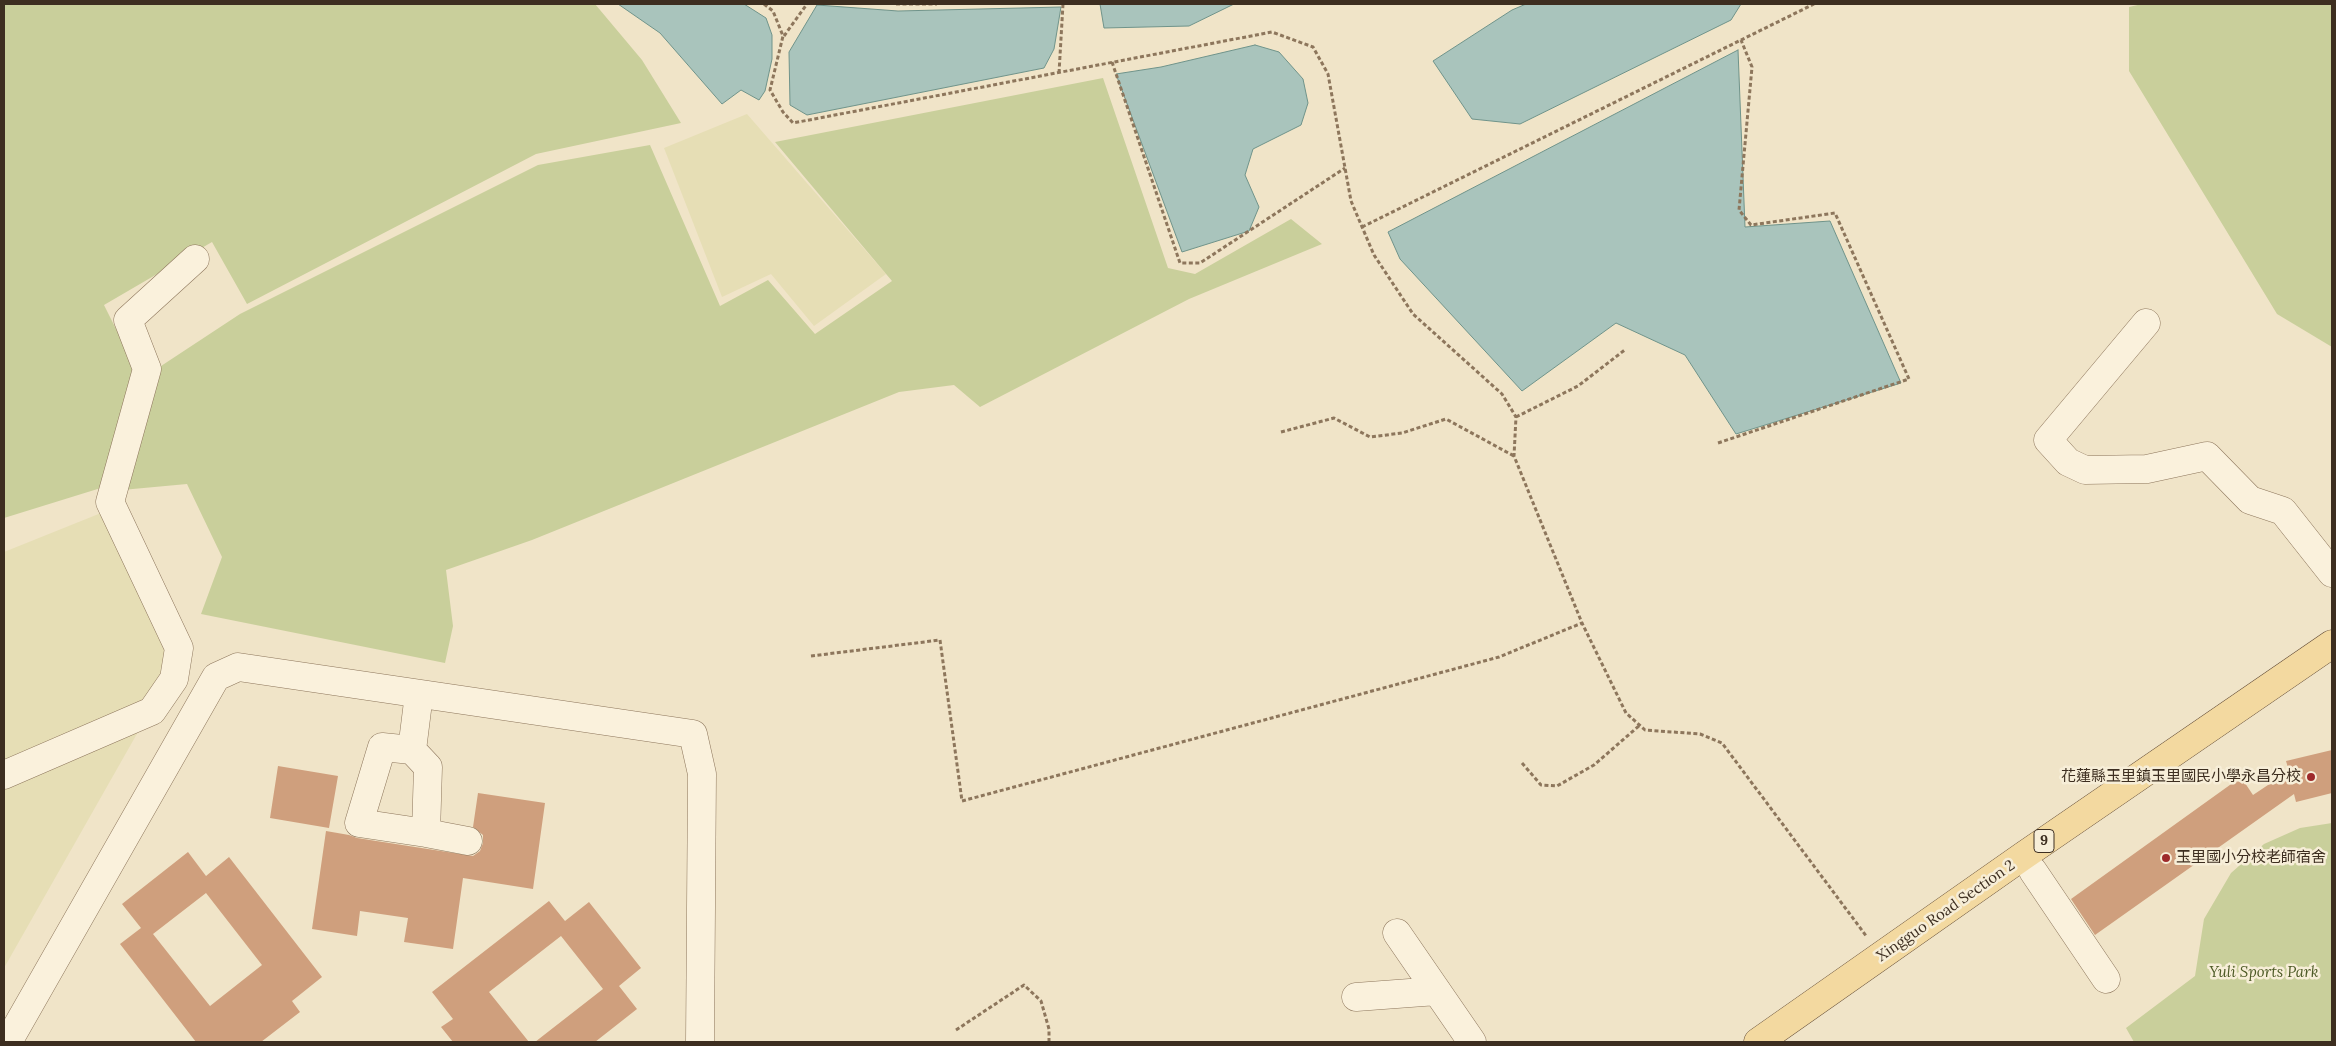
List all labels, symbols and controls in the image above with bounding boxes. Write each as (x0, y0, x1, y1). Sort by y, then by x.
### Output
place label: 花蓮縣玉里鎮玉里國民小學永昌分校 (2061, 768, 2301, 786)
marker: 花蓮縣玉里鎮玉里國民小學永昌分校 (2305, 771, 2317, 783)
road number: 9 (2034, 829, 2054, 852)
place label: 玉里國小分校老師宿舍 (2176, 849, 2326, 867)
marker: 玉里國小分校老師宿舍 (2160, 852, 2172, 864)
street label: Xingguo Road Section 2 (1873, 856, 2019, 966)
park label: Yuli Sports Park (2209, 964, 2319, 982)

